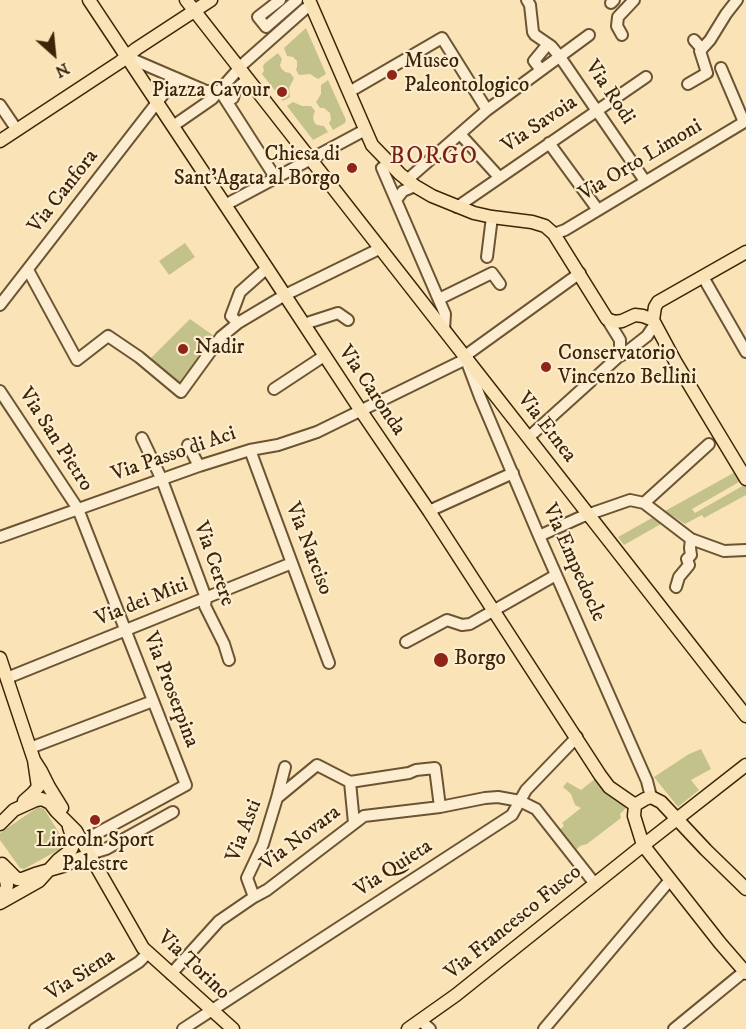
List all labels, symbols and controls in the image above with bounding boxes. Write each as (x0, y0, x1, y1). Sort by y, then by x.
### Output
north arrow (24, 24, 84, 84)
place label: Museo Paleontologico (404, 50, 529, 100)
street label: Via Rodi (578, 56, 640, 130)
text: N (52, 58, 73, 82)
marker: Museo Paleontologico (385, 68, 399, 82)
place label: Piazza Cavour (152, 79, 270, 105)
marker: Piazza Cavour (275, 85, 289, 99)
street label: Via Savoia (498, 91, 582, 159)
street label: Via Orto Limoni (575, 114, 707, 208)
place label: Chiesa di Sant'Agata al Borgo (174, 143, 340, 193)
district label: BORGO (389, 144, 479, 172)
street label: Via Canfora (24, 145, 104, 239)
marker: Chiesa di Sant'Agata al Borgo (345, 161, 359, 175)
place label: Nadir (195, 336, 244, 362)
street label: Via Caronda (332, 341, 410, 441)
marker: Nadir (176, 342, 190, 356)
place label: Conservatorio Vincenzo Bellini (558, 342, 696, 392)
marker: Conservatorio Vincenzo Bellini (539, 360, 553, 374)
street label: Via San Pietro (12, 383, 98, 497)
street label: Via Etnea (511, 388, 581, 468)
street label: Via Passo di Aci (108, 422, 240, 488)
street label: Via Narciso (279, 499, 337, 599)
street label: Via Empedocle (536, 500, 610, 626)
street label: Via Cerere (187, 518, 239, 610)
street label: Via dei Miti (92, 573, 192, 633)
street label: Via Proserpina (136, 629, 204, 751)
place label: Borgo (454, 647, 506, 673)
marker: Borgo (432, 651, 450, 669)
street label: Via Asti (222, 796, 268, 866)
street label: Via Novara (256, 801, 346, 877)
marker: Lincoln Sport Palestre (88, 813, 102, 827)
place label: Lincoln Sport Palestre (36, 829, 154, 879)
street label: Via Quieta (350, 835, 438, 903)
street label: Via Francesco Fusco (441, 860, 587, 986)
street label: Via Torino (151, 926, 235, 1006)
street label: Via Siena (42, 944, 120, 1008)

